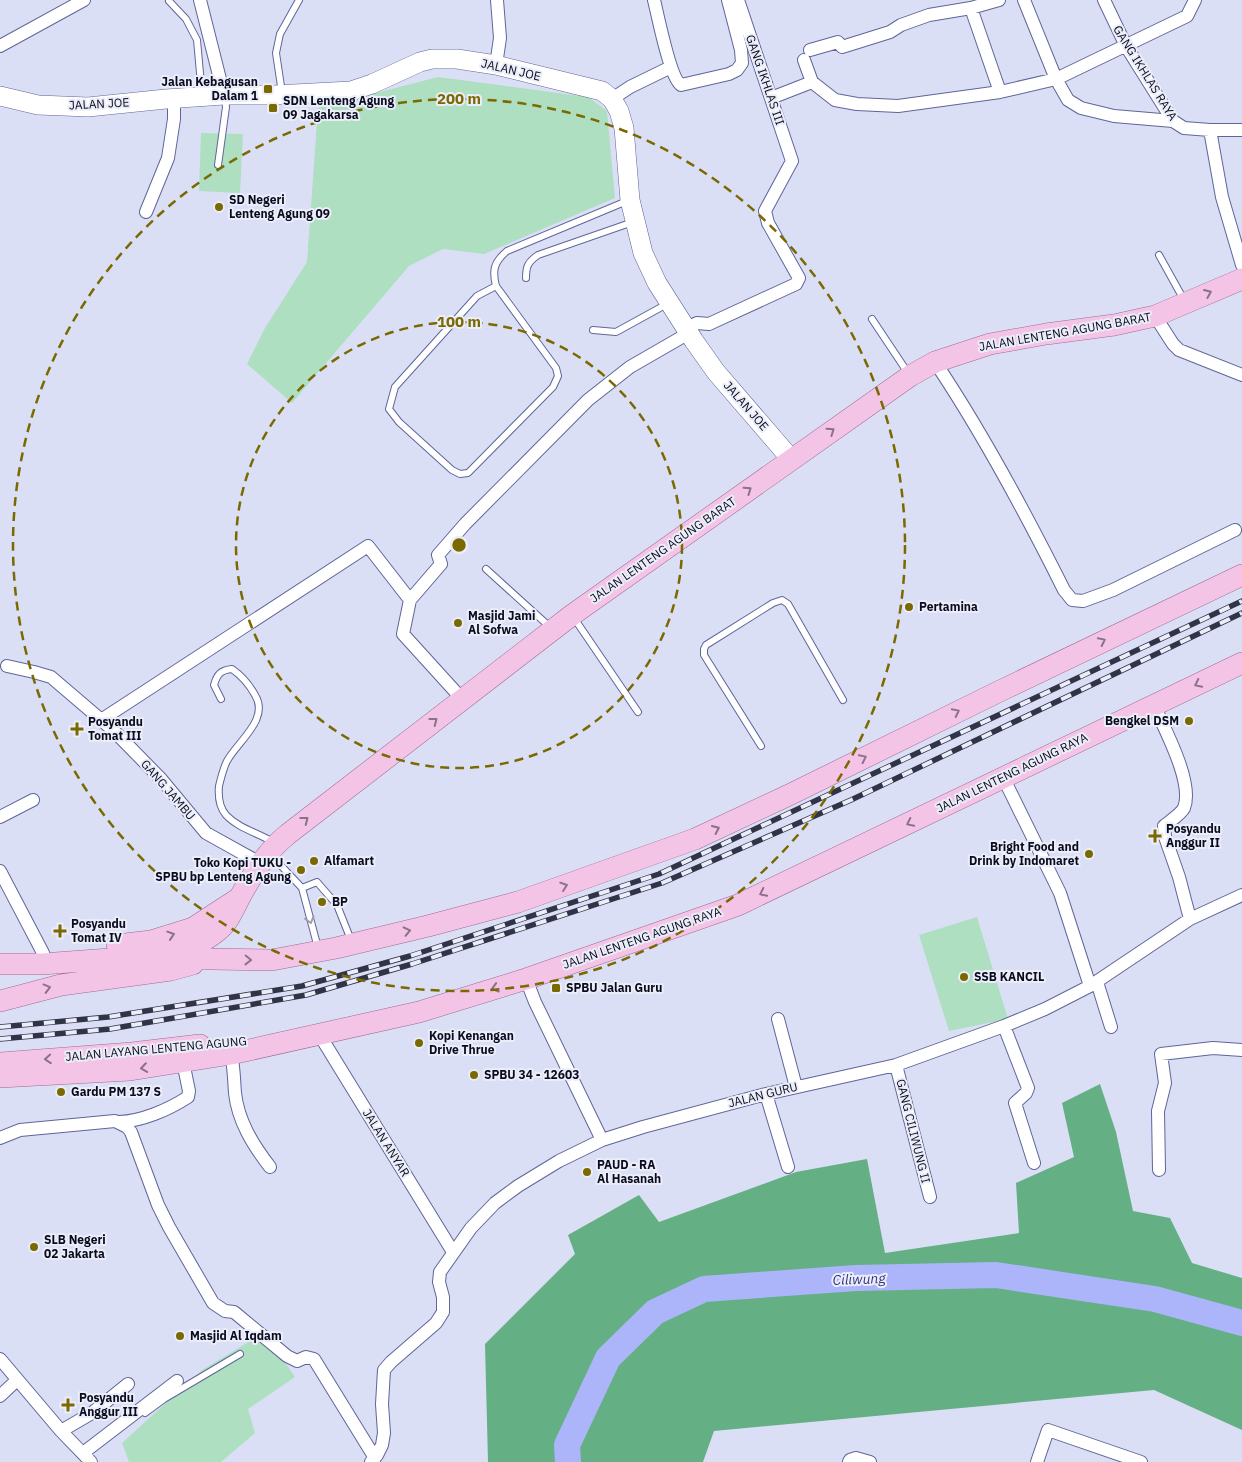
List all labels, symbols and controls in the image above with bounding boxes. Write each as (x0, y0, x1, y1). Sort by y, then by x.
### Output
street label: GANG IKHLAS RAYA (1110, 22, 1181, 123)
street label: GANG IKHLAS III (743, 33, 788, 127)
street label: JALAN JOE (480, 55, 542, 84)
place label: Jalan Kebagusan Dalam 1 (161, 74, 258, 103)
marker: Jalan Kebagusan Dalam 1 (262, 83, 274, 95)
text: 200 m (437, 89, 481, 108)
place label: SDN Lenteng Agung 09 Jagakarsa (283, 93, 395, 122)
street label: JALAN JOE (68, 94, 130, 113)
marker: SDN Lenteng Agung 09 Jagakarsa (267, 102, 279, 114)
place label: SD Negeri Lenteng Agung 09 (229, 192, 330, 221)
marker: SD Negeri Lenteng Agung 09 (213, 201, 225, 213)
one-way arrow (1203, 289, 1212, 300)
street label: JALAN LENTENG AGUNG BARAT (978, 309, 1152, 354)
text: 100 m (437, 312, 481, 331)
street label: JALAN JOE (721, 378, 772, 433)
one-way arrow (825, 428, 834, 436)
one-way arrow (742, 487, 752, 496)
street label: JALAN LENTENG AGUNG BARAT (587, 493, 739, 606)
centre of rings (450, 536, 468, 554)
place label: Pertamina (919, 599, 978, 614)
marker: Pertamina (903, 601, 915, 613)
place label: Masjid Jami Al Sofwa (468, 608, 535, 637)
marker: Masjid Jami Al Sofwa (452, 617, 464, 629)
one-way arrow (1097, 637, 1106, 648)
one-way arrow (1194, 678, 1203, 688)
one-way arrow (951, 708, 960, 718)
place label: Bengkel DSM (1105, 713, 1179, 728)
place label: Posyandu Tomat III (88, 714, 143, 743)
marker: Bengkel DSM (1183, 715, 1195, 727)
one-way arrow (428, 718, 438, 727)
marker: Posyandu Tomat III (70, 722, 84, 736)
street label: JALAN LENTENG AGUNG RAYA (934, 729, 1090, 816)
one-way arrow (858, 754, 867, 765)
street label: GANG JAMBU (138, 756, 199, 823)
one-way arrow (906, 816, 915, 826)
one-way arrow (299, 818, 308, 826)
place label: Posyandu Anggur II (1166, 821, 1221, 850)
one-way arrow (711, 824, 720, 835)
marker: Posyandu Anggur II (1148, 829, 1162, 843)
place label: Bright Food and Drink by Indomaret (969, 839, 1079, 868)
marker: Bright Food and Drink by Indomaret (1083, 848, 1095, 860)
place label: Alfamart (324, 853, 374, 868)
place label: Toko Kopi TUKU - SPBU bp Lenteng Agung (155, 855, 291, 884)
marker: Alfamart (308, 855, 320, 867)
marker: Toko Kopi TUKU - SPBU bp Lenteng Agung (295, 864, 307, 876)
one-way arrow (560, 882, 568, 892)
one-way arrow (759, 886, 768, 897)
place label: BP (332, 894, 348, 909)
marker: BP (316, 896, 328, 908)
street label: JALAN LENTENG AGUNG RAYA (561, 903, 723, 972)
one-way arrow (305, 915, 315, 923)
place label: Posyandu Tomat IV (71, 916, 126, 945)
marker: Posyandu Tomat IV (53, 924, 67, 938)
one-way arrow (402, 926, 411, 937)
one-way arrow (166, 931, 174, 941)
one-way arrow (244, 954, 252, 965)
place label: SSB KANCIL (974, 969, 1044, 984)
marker: SSB KANCIL (958, 971, 970, 983)
place label: SPBU Jalan Guru (566, 980, 662, 995)
marker: SPBU Jalan Guru (550, 982, 562, 994)
one-way arrow (43, 983, 52, 994)
one-way arrow (491, 983, 499, 993)
place label: Kopi Kenangan Drive Thrue (429, 1028, 514, 1057)
street label: JALAN LAYANG LENTENG AGUNG (65, 1033, 247, 1064)
marker: Kopi Kenangan Drive Thrue (413, 1037, 425, 1049)
one-way arrow (43, 1054, 51, 1065)
one-way arrow (140, 1062, 148, 1072)
place label: SPBU 34 - 12603 (484, 1067, 579, 1082)
marker: SPBU 34 - 12603 (468, 1069, 480, 1081)
street label: GANG CILIWUNG II (893, 1077, 934, 1185)
street label: JALAN GURU (727, 1079, 799, 1110)
place label: Gardu PM 137 S (71, 1084, 161, 1099)
marker: Gardu PM 137 S (55, 1086, 67, 1098)
street label: JALAN ANYAR (360, 1106, 413, 1180)
place label: PAUD - RA Al Hasanah (597, 1157, 661, 1186)
marker: PAUD - RA Al Hasanah (581, 1166, 593, 1178)
place label: SLB Negeri 02 Jakarta (44, 1232, 106, 1261)
marker: SLB Negeri 02 Jakarta (28, 1241, 40, 1253)
water label: Ciliwung (832, 1269, 887, 1289)
place label: Masjid Al Iqdam (190, 1328, 282, 1343)
marker: Masjid Al Iqdam (174, 1330, 186, 1342)
place label: Posyandu Anggur III (79, 1390, 138, 1419)
marker: Posyandu Anggur III (61, 1398, 75, 1412)

